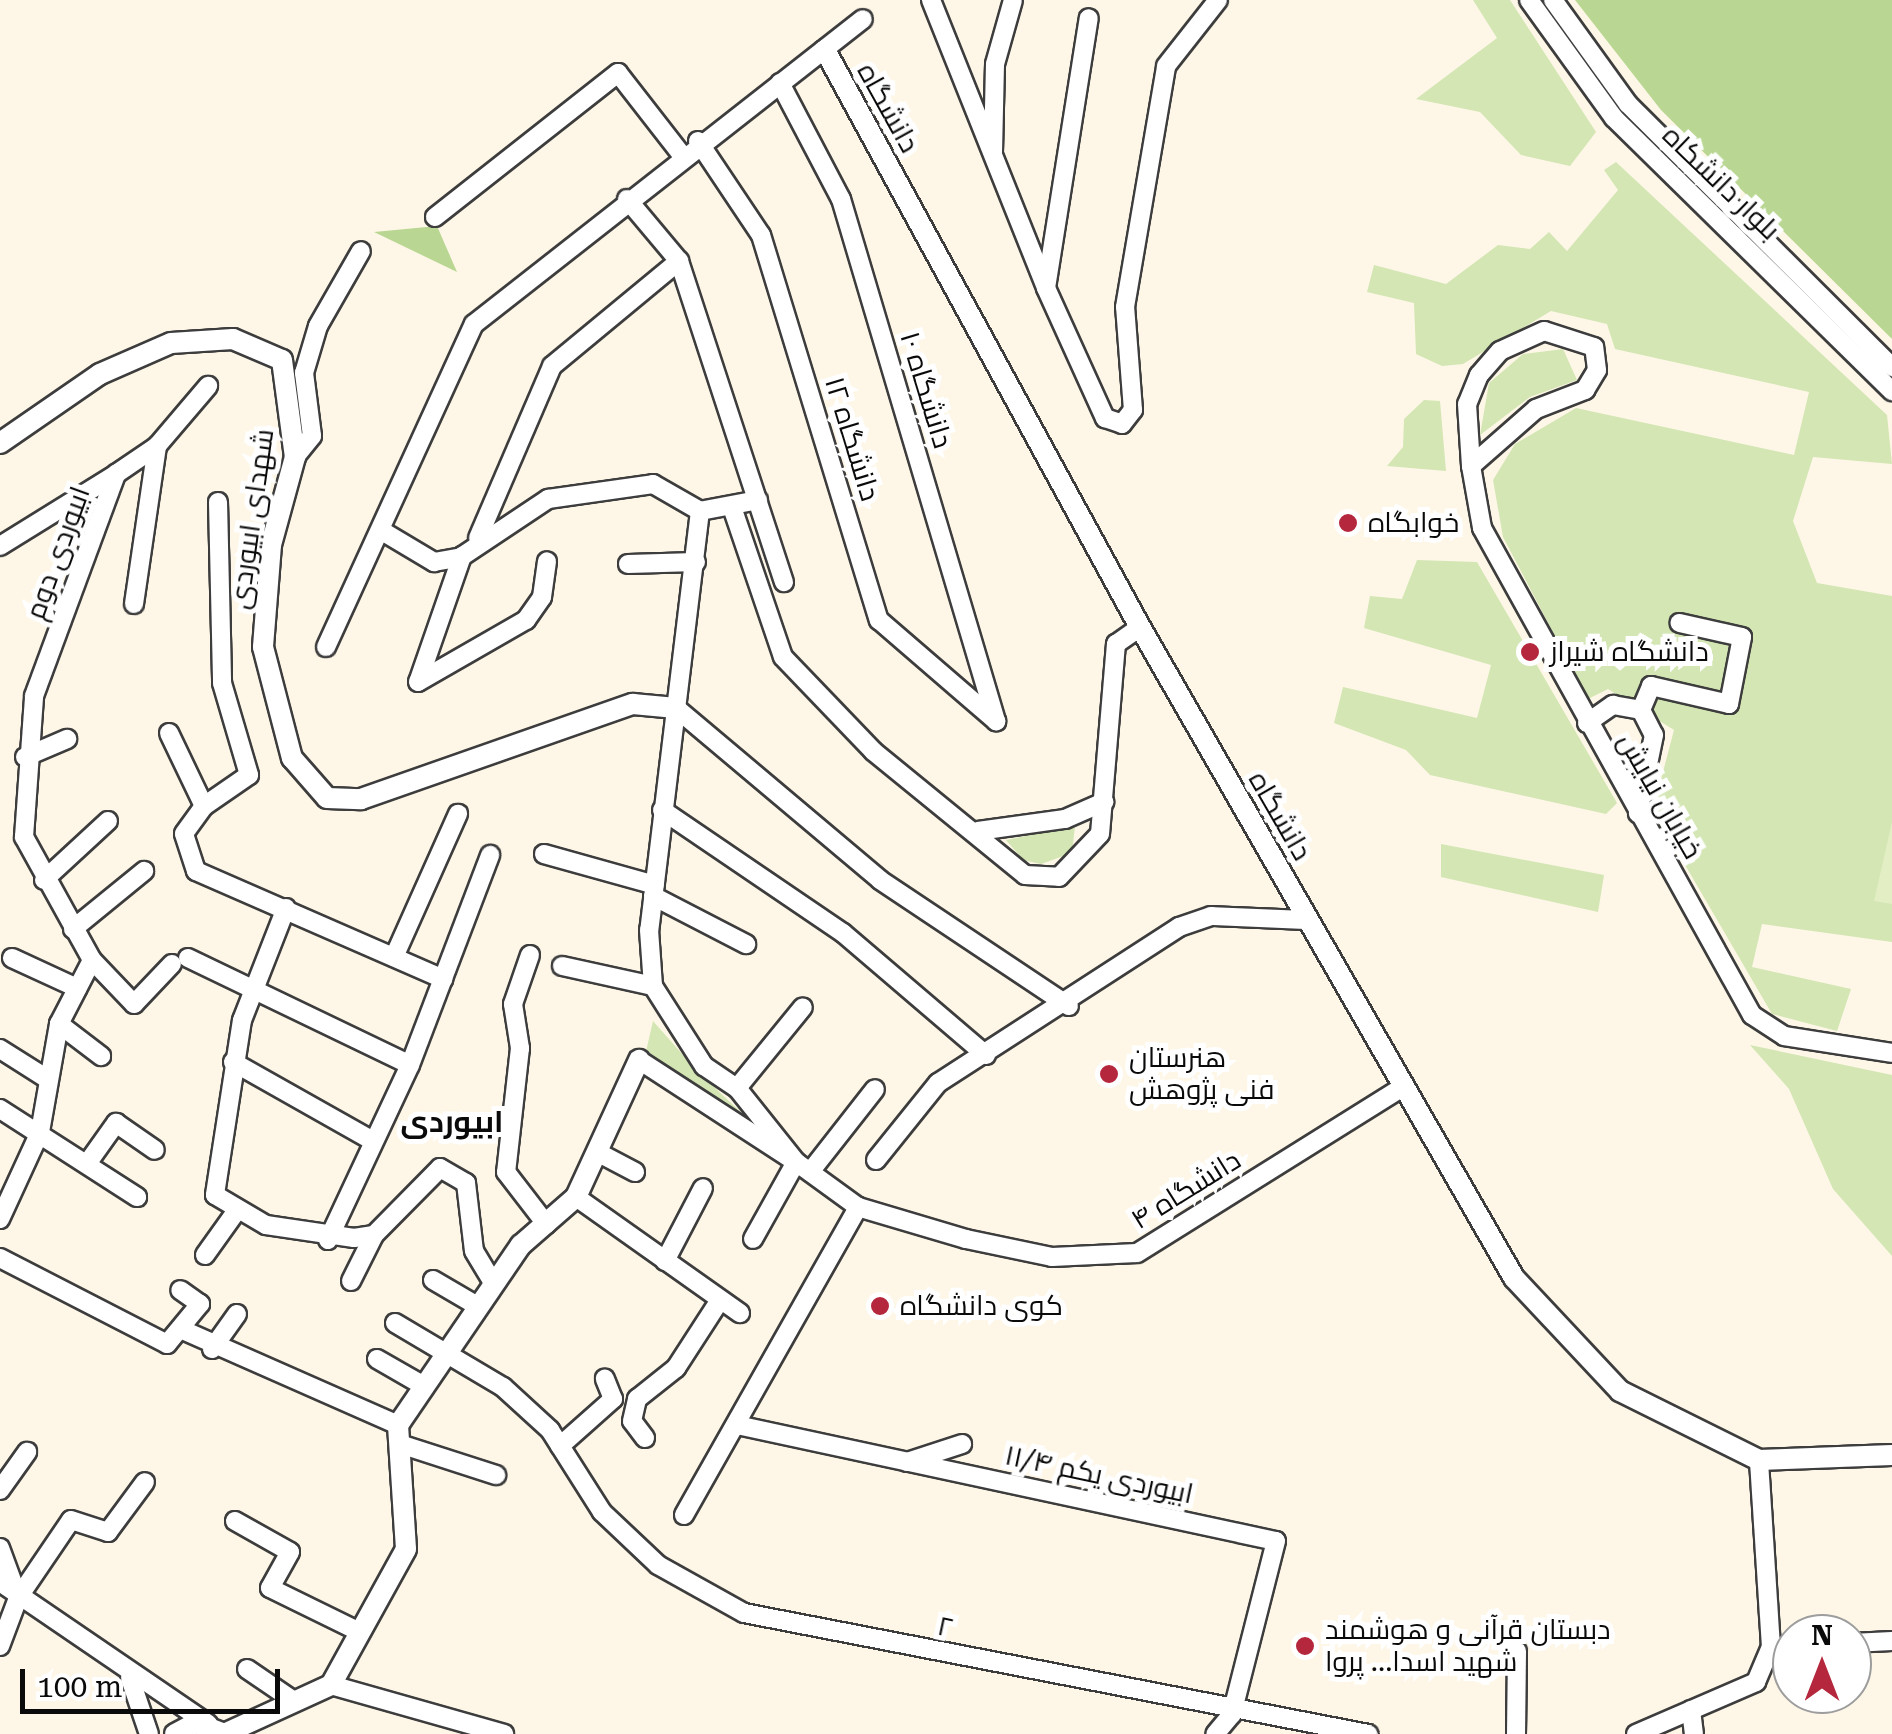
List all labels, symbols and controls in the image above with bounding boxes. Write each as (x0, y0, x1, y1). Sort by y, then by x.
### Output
street label: دانشگاه (850, 57, 926, 159)
street label: بلوار دانشکاه (1655, 119, 1787, 247)
street label: ۱۰ دانشگاه (892, 328, 960, 452)
street label: ۱۲ دانشگاه (817, 373, 887, 505)
street label: شهدای ابیوردی (223, 427, 281, 611)
street label: ابیوردی دوم (18, 482, 98, 624)
place label: خوابگاه (1368, 506, 1459, 540)
marker: خوابگاه (1337, 512, 1359, 534)
place label: دانشگاه شیراز (1550, 635, 1709, 669)
marker: دانشگاه شیراز (1519, 641, 1541, 663)
street label: خیابان نیایش (1610, 727, 1710, 865)
street label: دانشگاه (1241, 766, 1319, 866)
place label: هنرستان فنی پژوهش (1129, 1041, 1274, 1107)
marker: هنرستان فنی پژوهش (1098, 1063, 1120, 1085)
district label: ابیوردی (401, 1104, 503, 1140)
street label: ۴ دانشگاه (1125, 1143, 1247, 1237)
place label: کوی دانشگاه (900, 1289, 1063, 1323)
marker: کوی دانشگاه (869, 1295, 891, 1317)
street label: ۱۱/۴ ابیوردی یکم (1002, 1439, 1196, 1511)
street label: ۲ (934, 1609, 956, 1645)
place label: دبستان قرآنی و هوشمند شهید اسدا... پروا (1325, 1613, 1611, 1679)
north arrow (1772, 1614, 1872, 1714)
text: N (1811, 1619, 1833, 1652)
marker: دبستان قرآنی و هوشمند شهید اسدا... پروا (1294, 1635, 1316, 1657)
scale bar (25, 1649, 285, 1711)
text: 100 m (37, 1669, 122, 1704)

